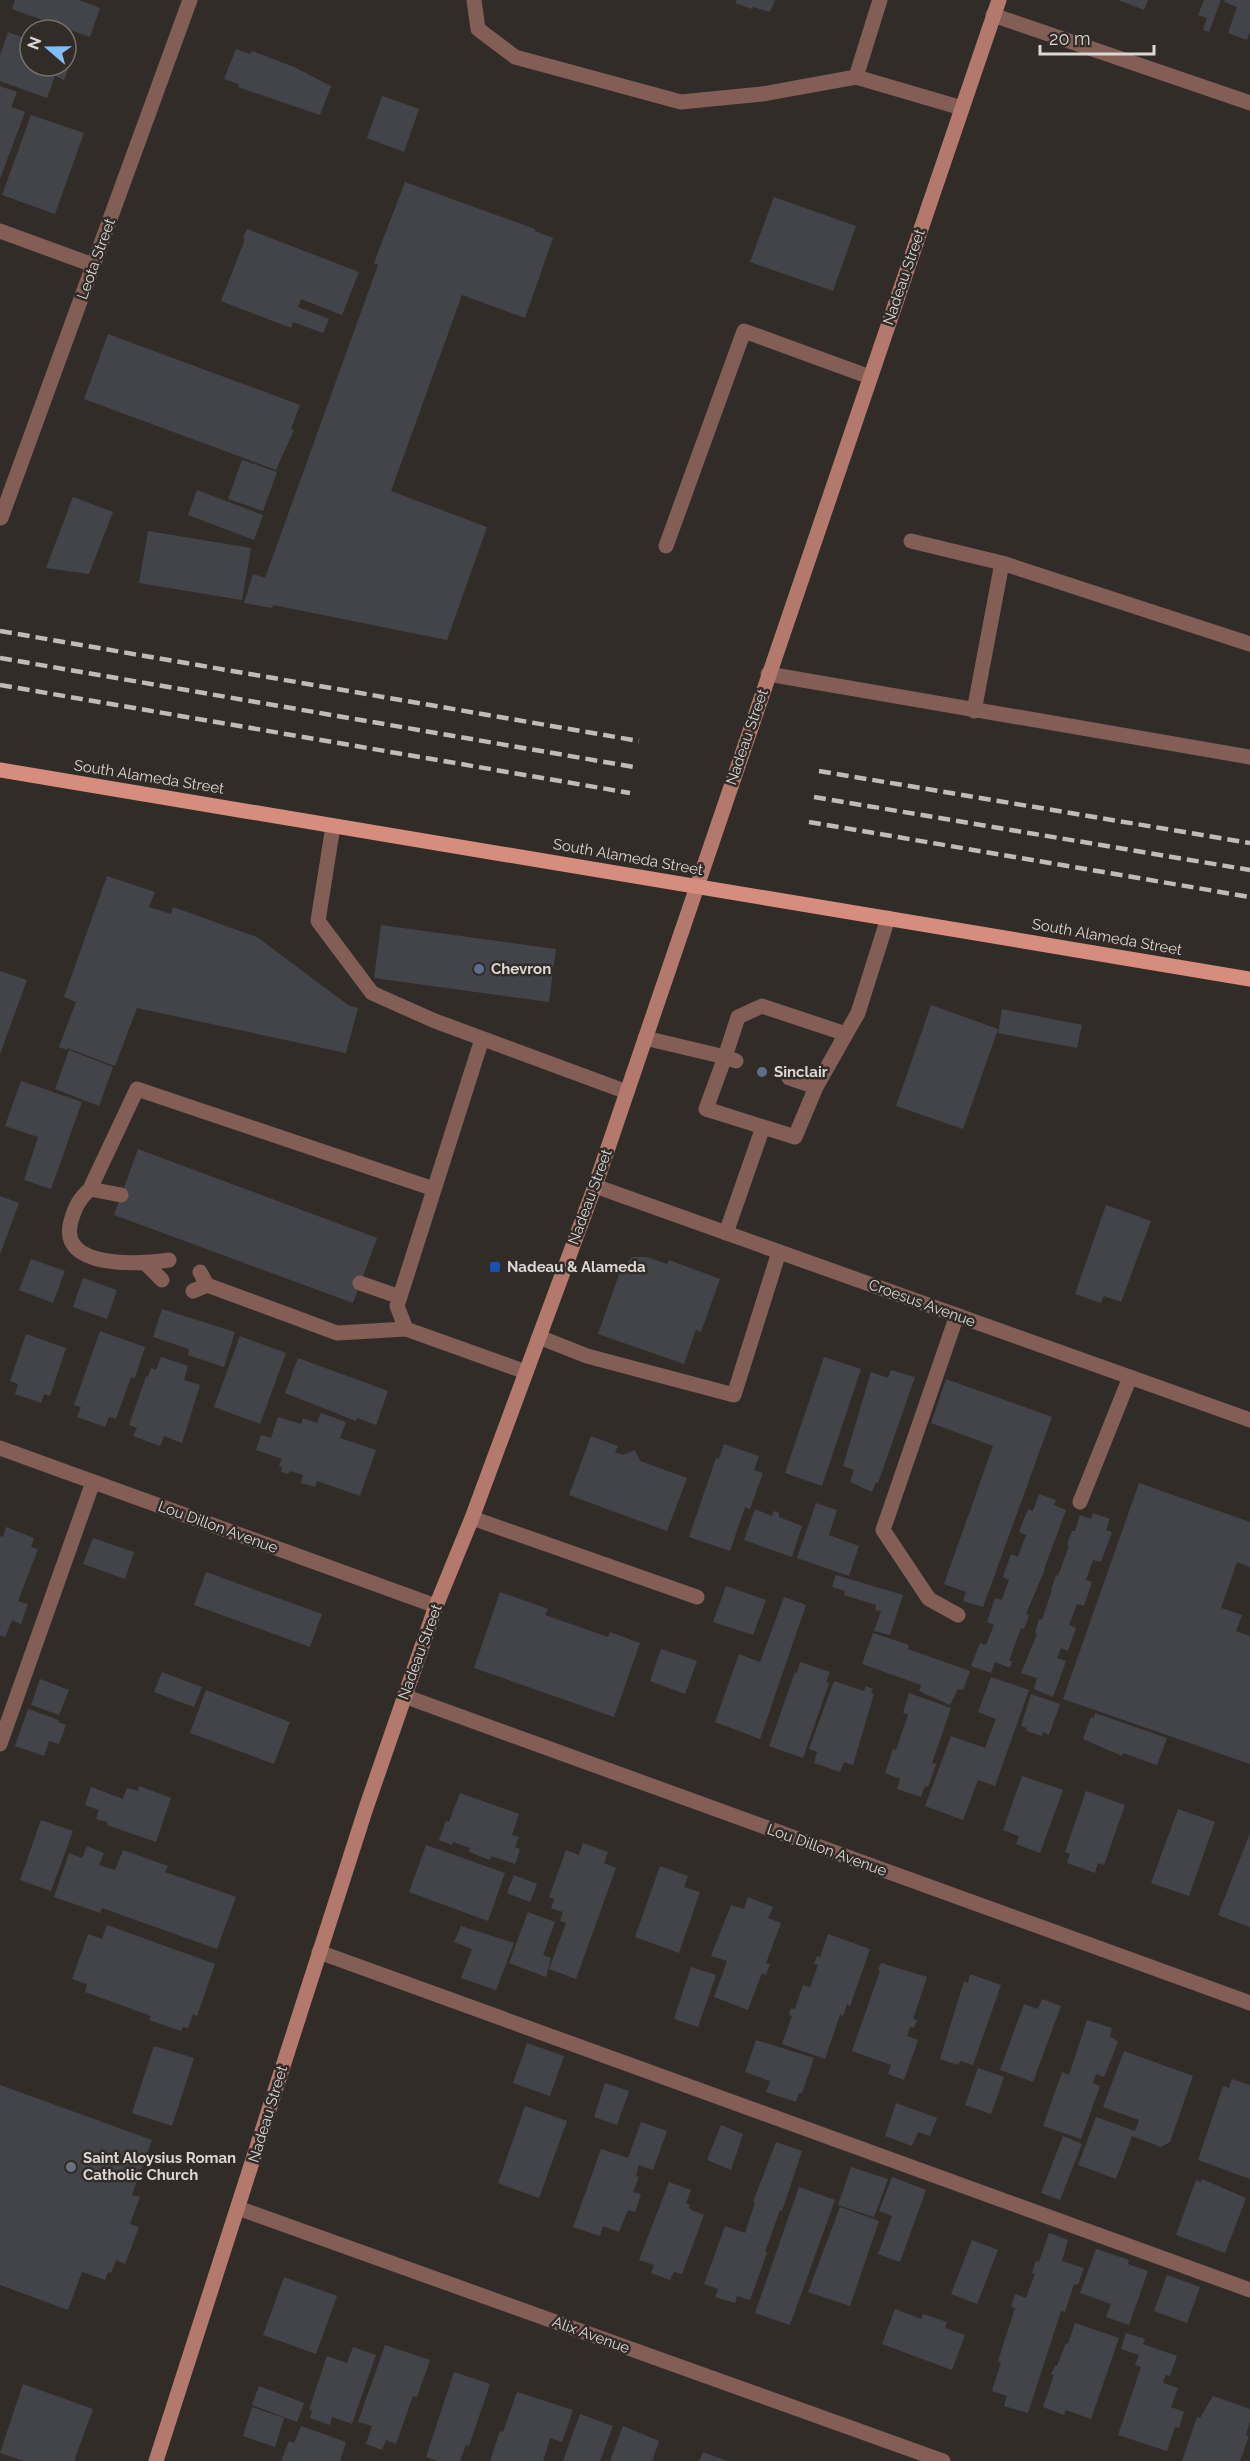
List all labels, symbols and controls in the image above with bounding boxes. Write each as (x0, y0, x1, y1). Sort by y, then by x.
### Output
north arrow (18, 18, 78, 78)
scale bar (1040, 18, 1154, 56)
text: 20 m (1049, 28, 1091, 49)
text: N (23, 34, 45, 52)
street label: Leota Street (73, 216, 119, 302)
street label: Nadeau Street (879, 227, 929, 327)
street label: Nadeau Street (722, 687, 772, 787)
street label: South Alameda Street (73, 756, 225, 798)
street label: South Alameda Street (552, 835, 704, 879)
street label: South Alameda Street (1031, 915, 1183, 959)
place label: Chevron (491, 960, 551, 978)
marker: Chevron (472, 962, 486, 976)
place label: Sinclair (774, 1063, 828, 1081)
marker: Sinclair (755, 1065, 769, 1079)
street label: Nadeau Street (564, 1147, 616, 1247)
place label: Nadeau & Alameda (507, 1258, 646, 1276)
marker: Nadeau & Alameda (488, 1260, 502, 1274)
street label: Croesus Avenue (866, 1275, 978, 1331)
street label: Lou Dillon Avenue (156, 1497, 280, 1557)
street label: Nadeau Street (394, 1602, 446, 1702)
street label: Lou Dillon Avenue (765, 1820, 889, 1880)
street label: Nadeau Street (245, 2063, 291, 2165)
place label: Saint Aloysius Roman Catholic Church (83, 2149, 236, 2184)
marker: Saint Aloysius Roman Catholic Church (64, 2160, 78, 2174)
street label: Alix Avenue (550, 2313, 632, 2357)

